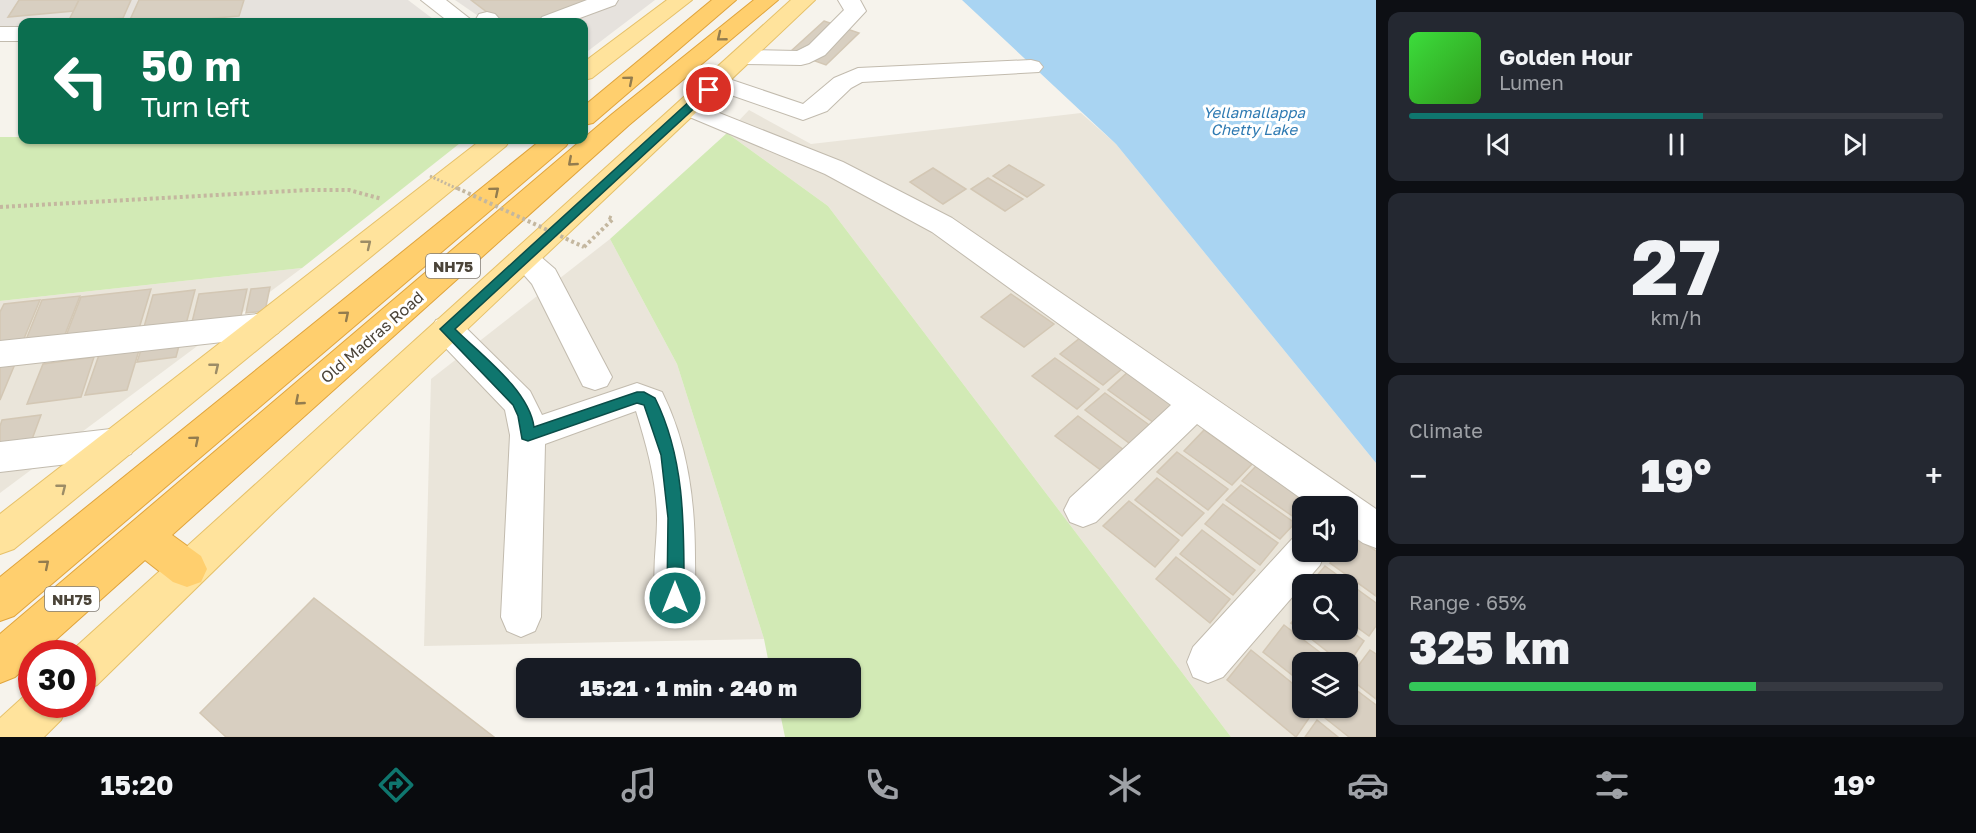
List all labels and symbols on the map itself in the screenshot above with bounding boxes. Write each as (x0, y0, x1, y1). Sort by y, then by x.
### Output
one-way arrow (717, 30, 728, 41)
pin (683, 64, 734, 115)
one-way arrow (622, 77, 633, 88)
water label: Yellamallappa Chetty Lake (1203, 103, 1305, 139)
one-way arrow (568, 155, 579, 166)
one-way arrow (488, 187, 499, 198)
one-way arrow (360, 241, 371, 252)
road number: NH75 (426, 254, 480, 278)
street label: Old Madras Road (316, 287, 428, 387)
one-way arrow (338, 312, 349, 323)
one-way arrow (208, 363, 219, 374)
one-way arrow (295, 394, 306, 405)
one-way arrow (188, 436, 199, 447)
one-way arrow (56, 484, 67, 495)
one-way arrow (38, 560, 49, 571)
position arrow (643, 566, 707, 630)
road number: NH75 (45, 587, 99, 611)
speed limit sign: 30 (18, 640, 96, 718)

